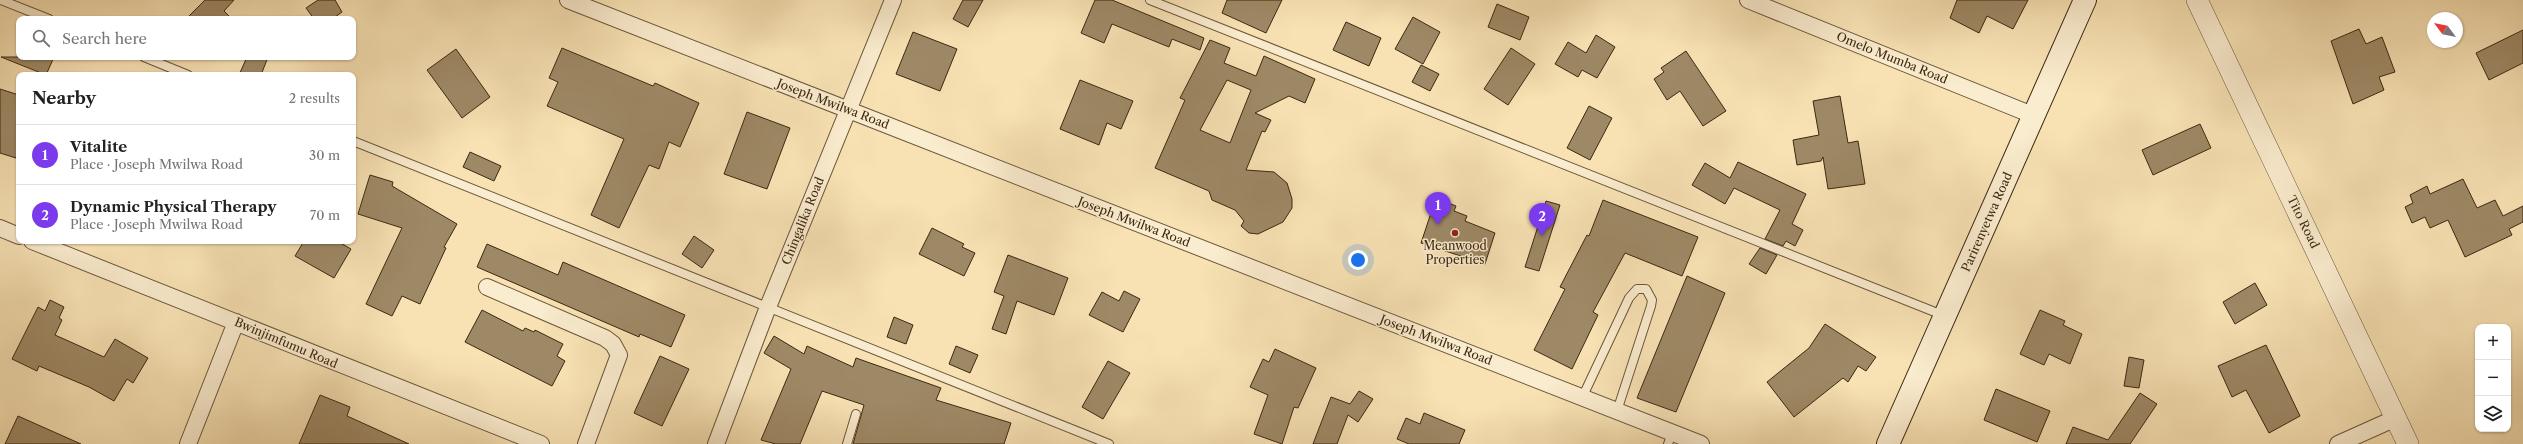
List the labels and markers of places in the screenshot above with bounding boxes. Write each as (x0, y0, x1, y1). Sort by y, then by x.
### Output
pin: 1 (1425, 192, 1451, 225)
pin: 2 (1529, 203, 1555, 236)
marker: Meanwood Properties (1450, 228, 1460, 238)
place label: Meanwood Properties (1423, 238, 1488, 267)

